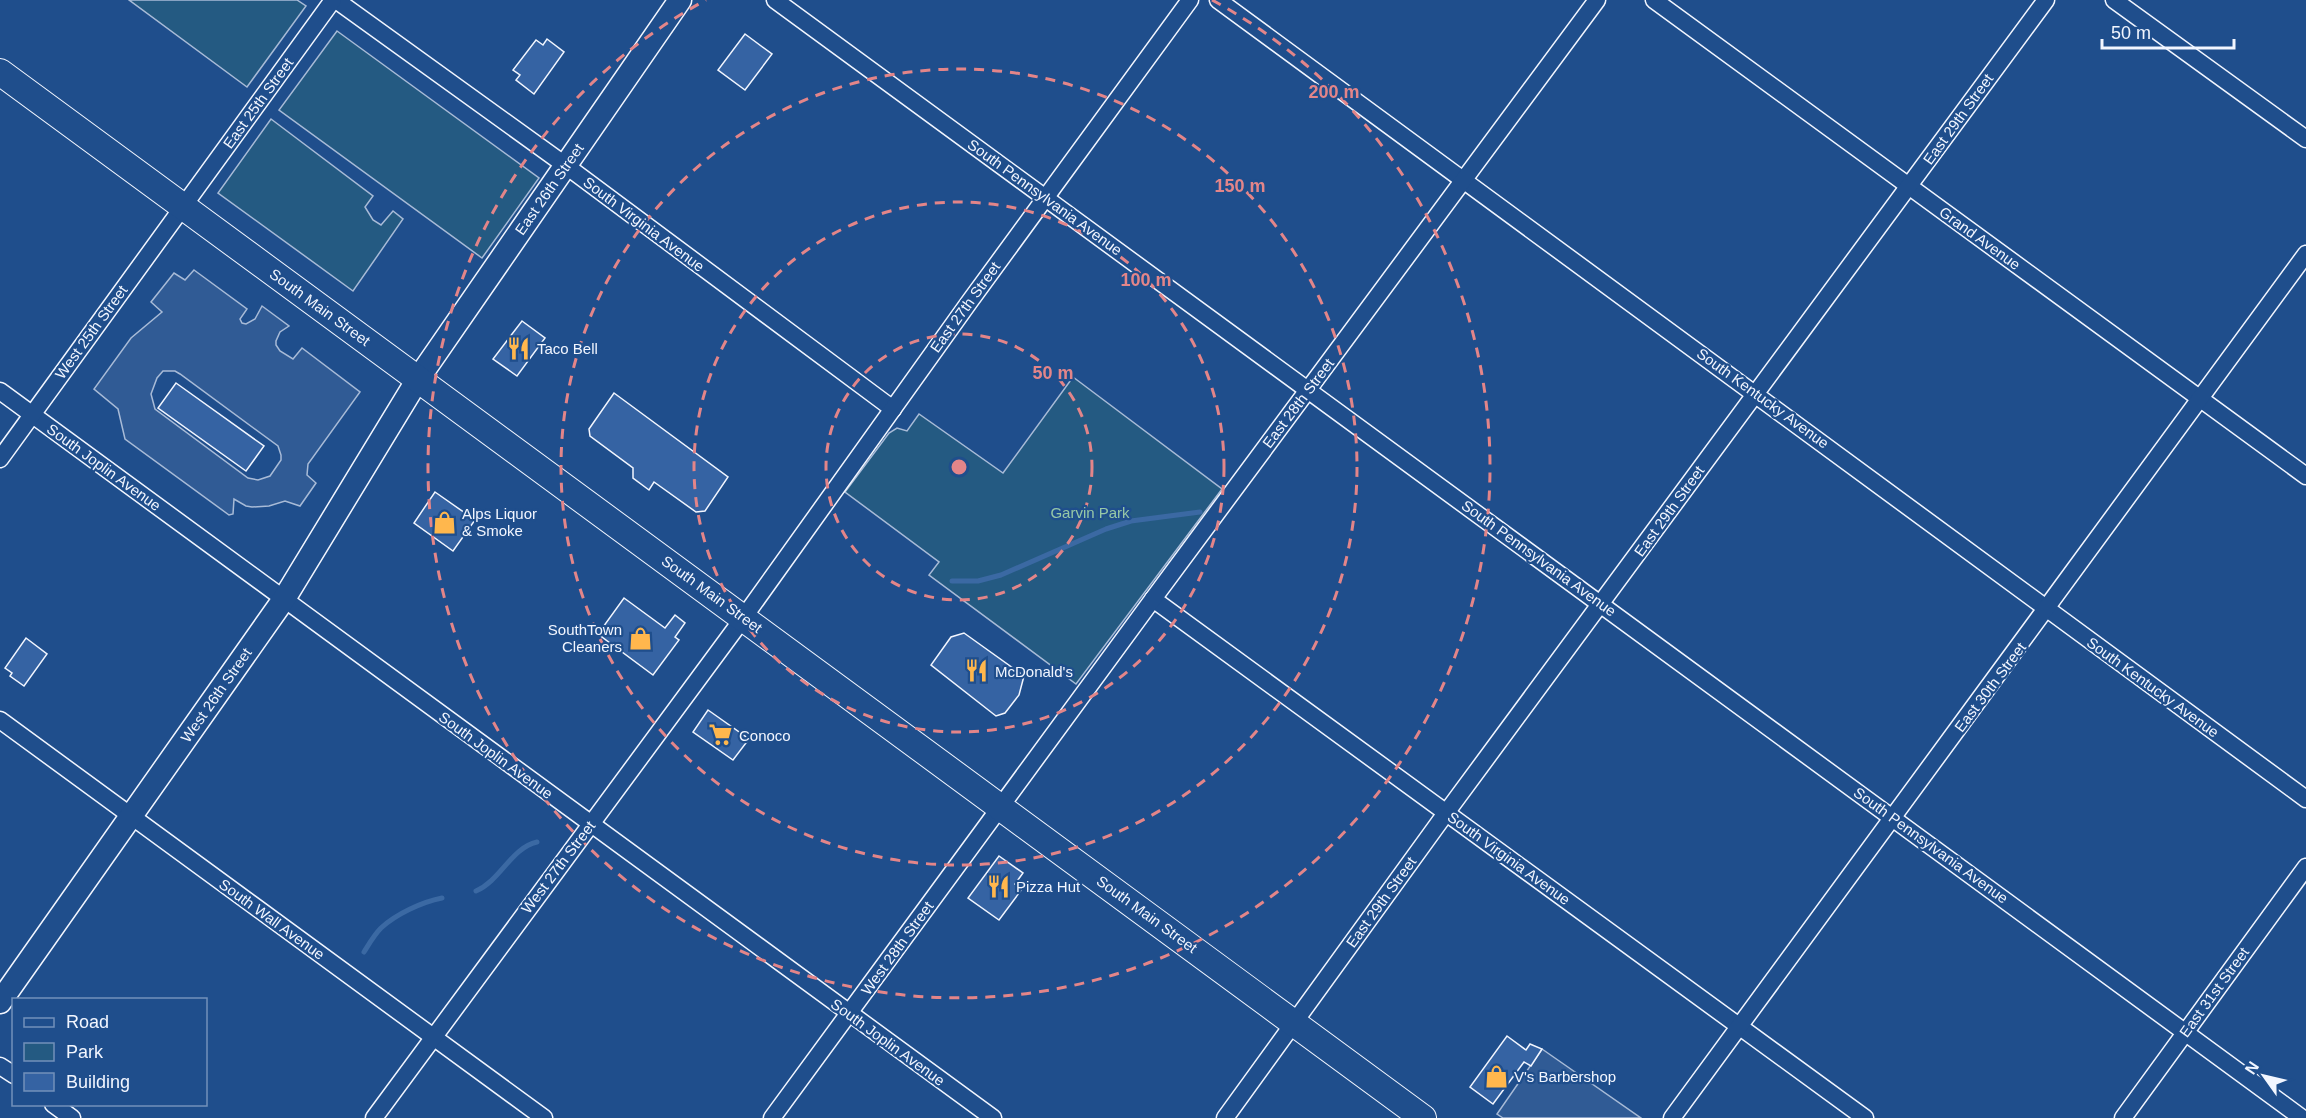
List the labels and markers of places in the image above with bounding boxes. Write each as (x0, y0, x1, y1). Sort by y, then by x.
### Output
restaurant icon: Taco Bell (506, 335, 532, 361)
place label: Taco Bell (537, 340, 598, 357)
centre of rings (949, 457, 969, 477)
place label: Alps Liquor & Smoke (462, 505, 537, 539)
shop icon: Alps Liquor & Smoke (431, 509, 457, 535)
place label: SouthTown Cleaners (548, 621, 622, 655)
shop icon: SouthTown Cleaners (627, 625, 653, 651)
restaurant icon: McDonald's (964, 658, 990, 684)
place label: McDonald's (995, 663, 1073, 680)
supermarket icon: Conoco (708, 722, 734, 748)
place label: Conoco (739, 727, 791, 744)
restaurant icon: Pizza Hut (985, 873, 1011, 899)
place label: Pizza Hut (1016, 878, 1081, 895)
shop icon: V's Barbershop (1483, 1063, 1509, 1089)
place label: V's Barbershop (1514, 1068, 1616, 1085)

